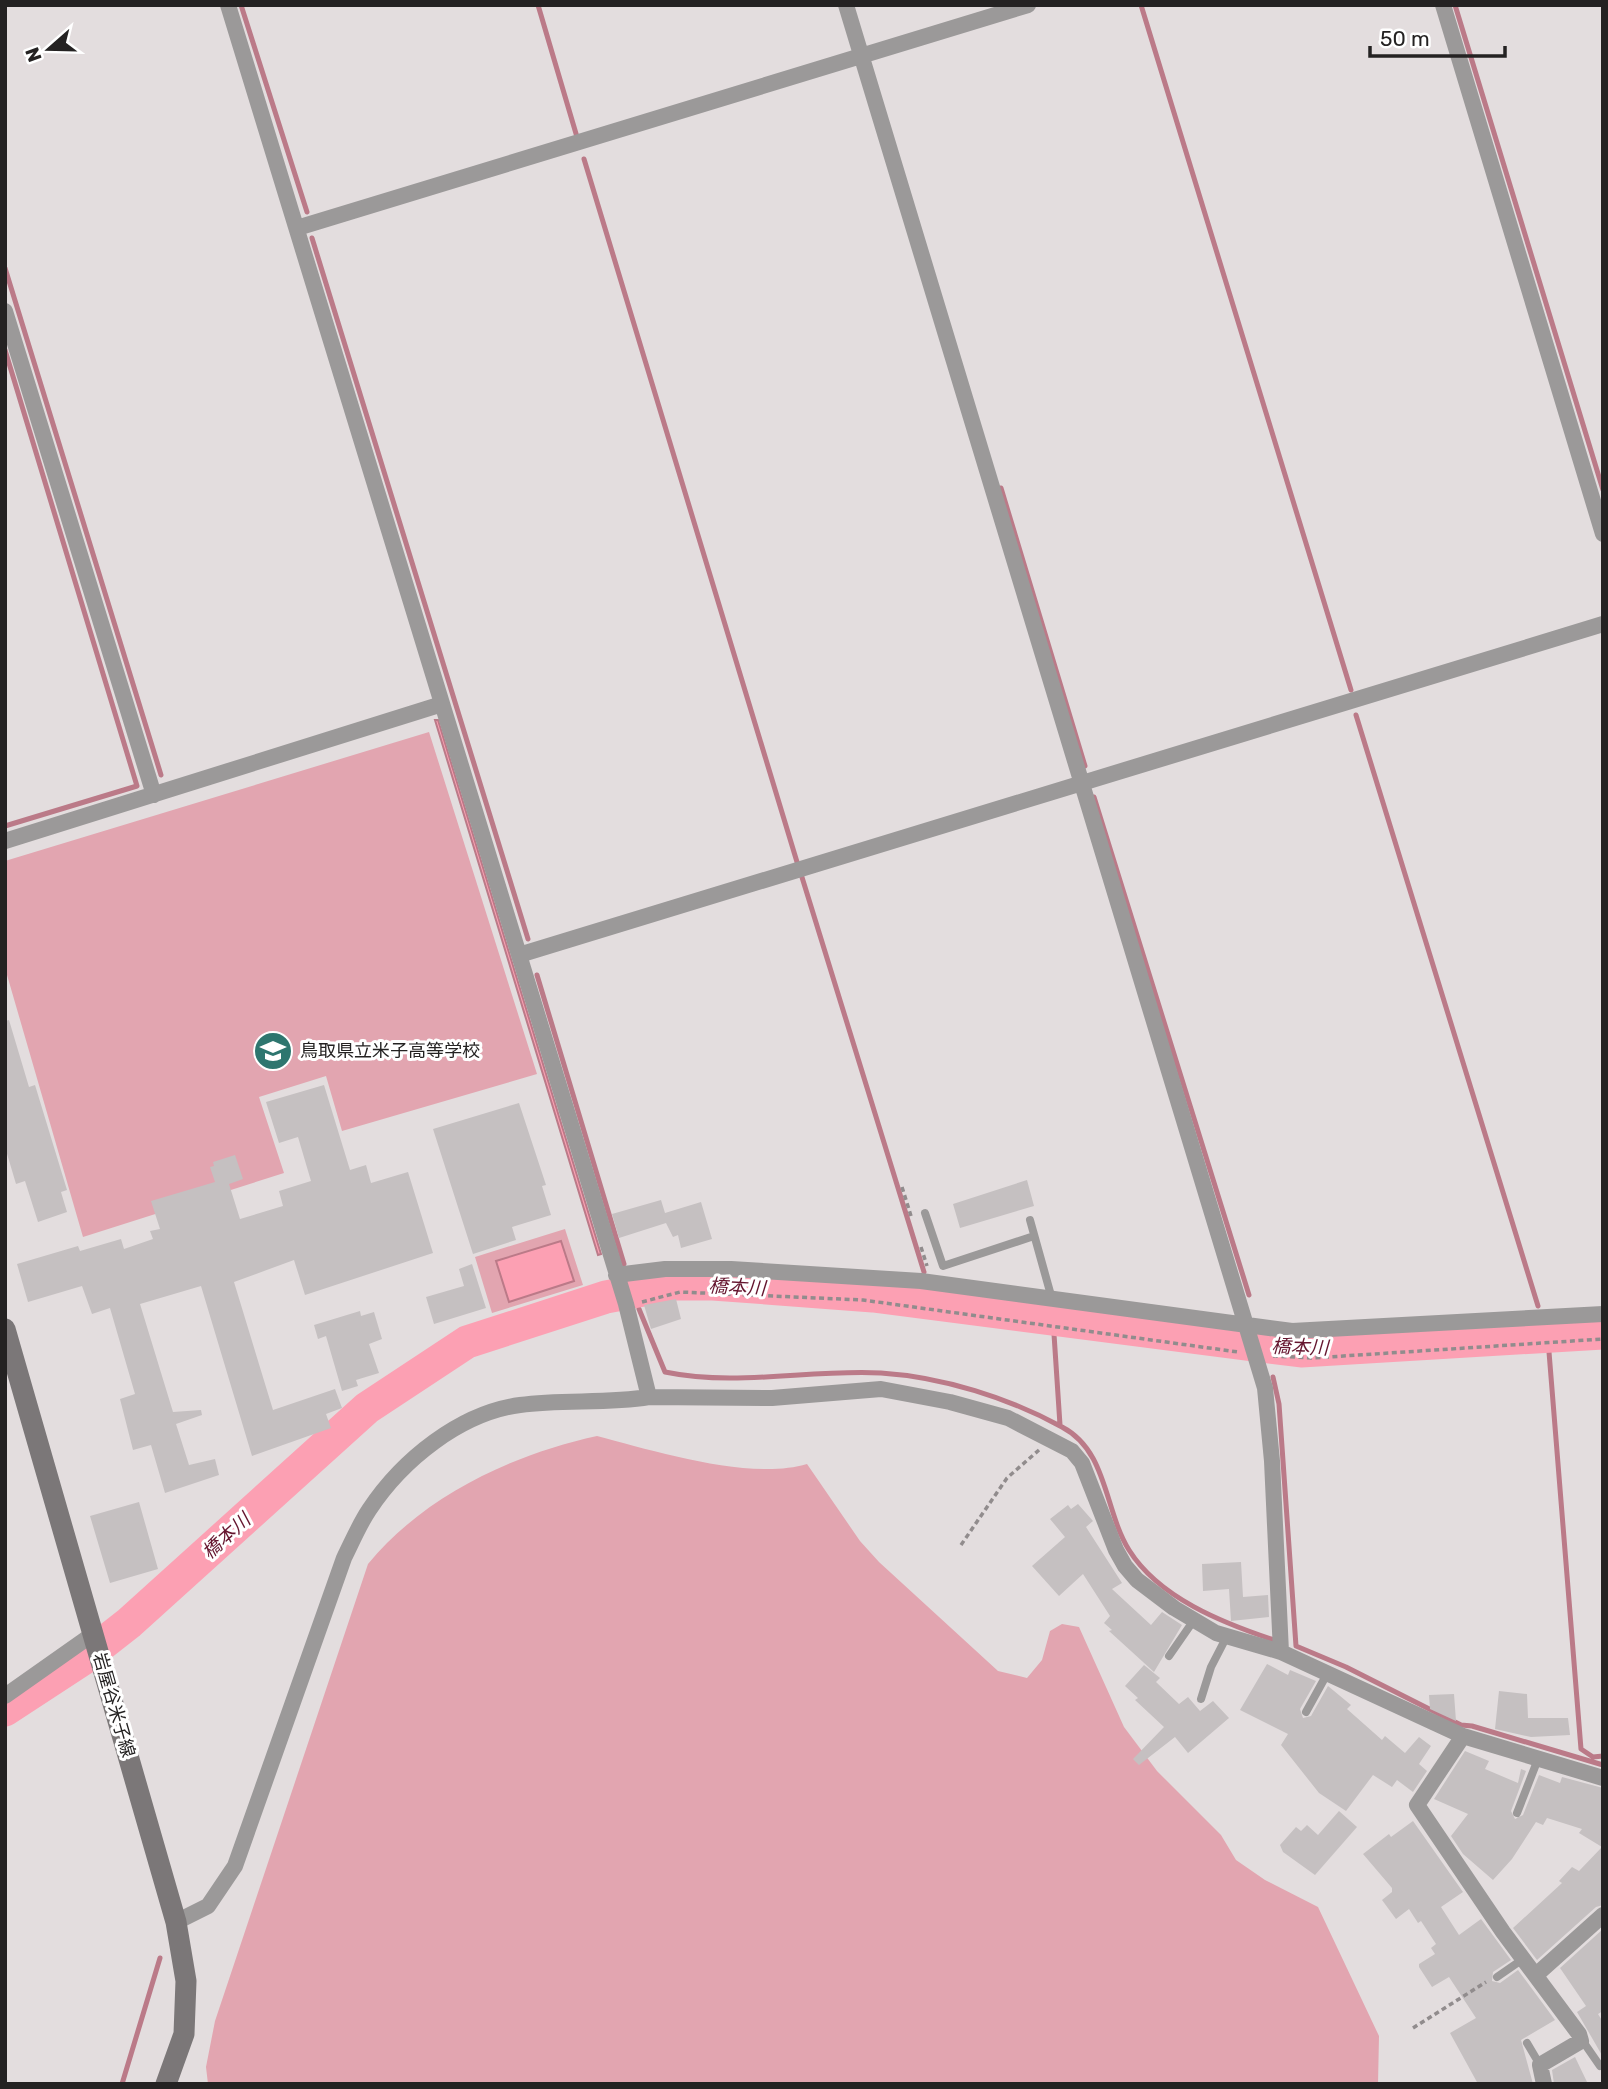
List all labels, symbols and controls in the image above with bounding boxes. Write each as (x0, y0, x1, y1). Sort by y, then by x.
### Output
north arrow (14, 14, 84, 84)
scale bar (1370, 14, 1505, 58)
text: 50 m (1380, 26, 1430, 51)
text: N (20, 44, 47, 65)
school or university icon: 鳥取県立米子高等学校 (252, 1030, 294, 1072)
place label: 鳥取県立米子高等学校 (300, 1040, 480, 1062)
water label: 橋本川 (708, 1274, 768, 1300)
water label: 橋本川 (1271, 1335, 1331, 1360)
water label: 橋本川 (197, 1507, 256, 1564)
street label: 岩屋谷米子線 (89, 1650, 139, 1760)

